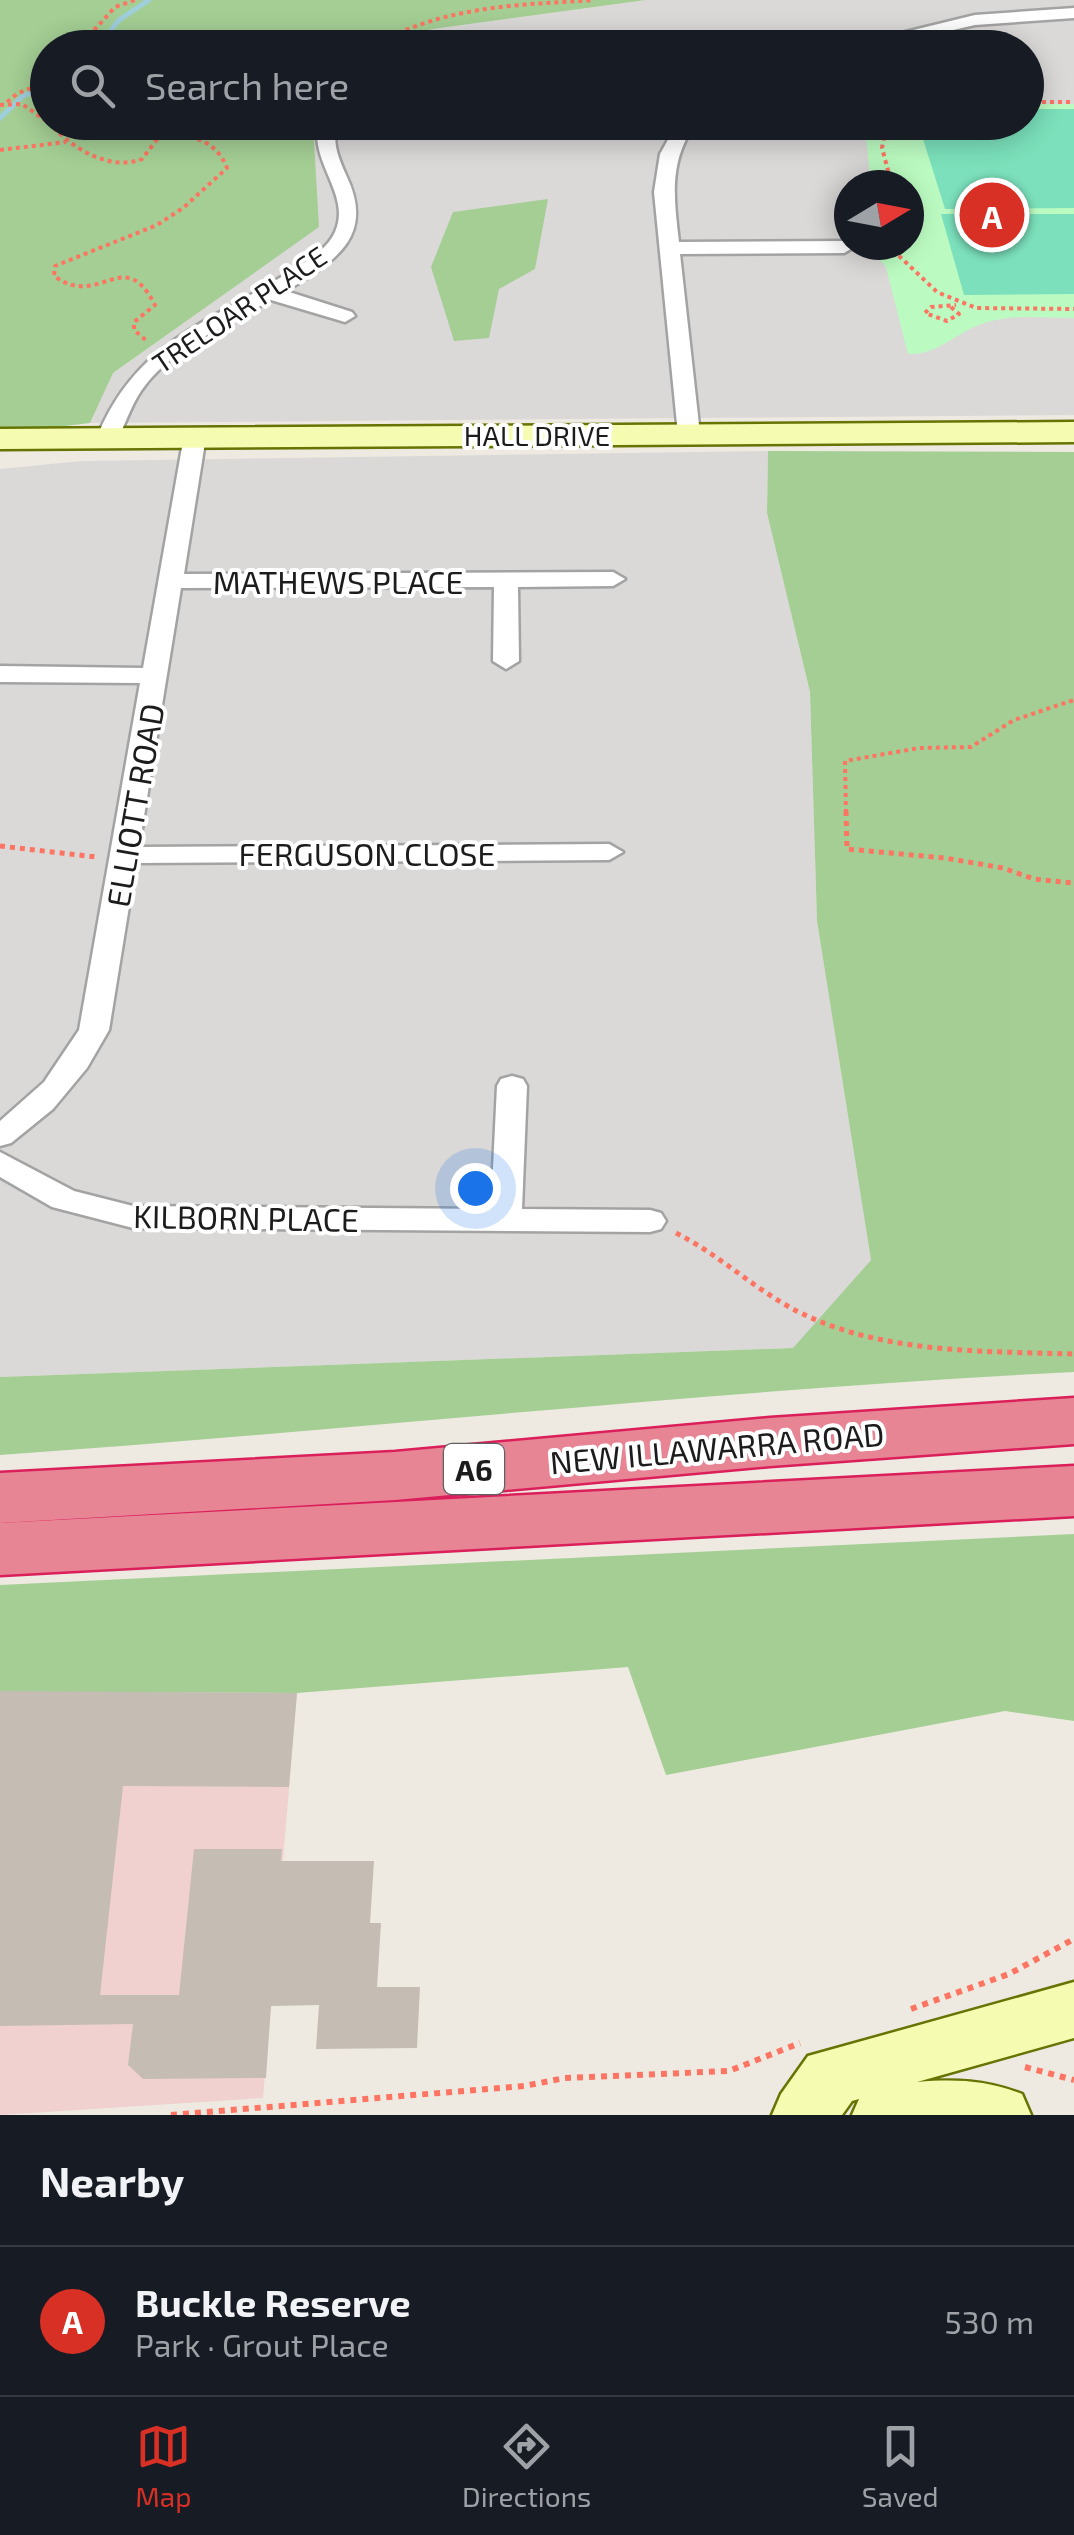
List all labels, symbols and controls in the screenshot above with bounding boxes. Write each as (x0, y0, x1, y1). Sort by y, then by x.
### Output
search box (30, 30, 1044, 140)
icon: search (65, 58, 120, 113)
text: Search here (145, 62, 349, 108)
north arrow (834, 170, 924, 260)
pin: A (960, 178, 1024, 252)
street label: TRELOAR PLACE (146, 238, 332, 380)
street label: HALL DRIVE (464, 418, 610, 452)
street label: MATHEWS PLACE (213, 562, 463, 600)
street label: ELLIOTT ROAD (97, 700, 171, 910)
street label: FERGUSON CLOSE (239, 834, 495, 872)
your location (450, 1163, 501, 1214)
street label: KILBORN PLACE (133, 1196, 359, 1238)
street label: NEW ILLAWARRA ROAD (548, 1413, 886, 1481)
road number: A6 (444, 1444, 504, 1494)
text: Nearby (40, 2155, 184, 2205)
text: Buckle Reserve (135, 2279, 411, 2325)
text: A (62, 2302, 83, 2340)
text: 530 m (945, 2302, 1034, 2340)
text: Park · Grout Place (135, 2325, 389, 2363)
tab: Map (135, 2419, 191, 2513)
tab: Directions (462, 2419, 591, 2513)
tab: Saved (862, 2419, 939, 2513)

